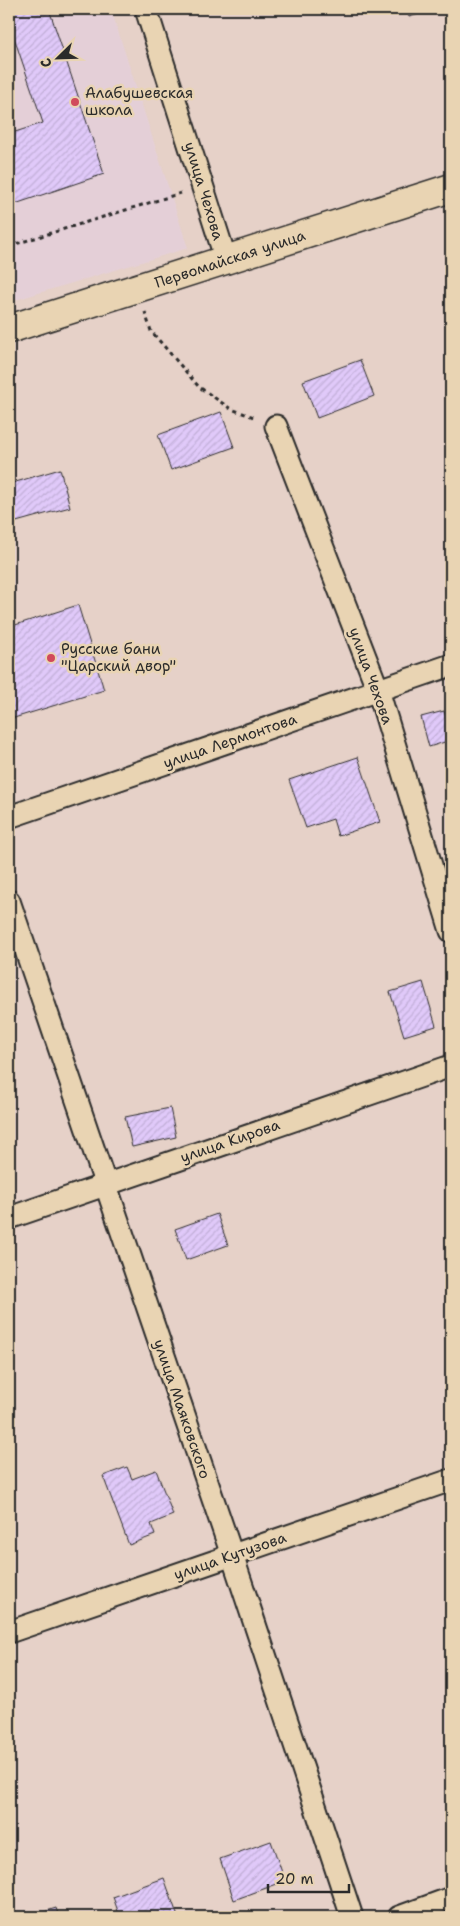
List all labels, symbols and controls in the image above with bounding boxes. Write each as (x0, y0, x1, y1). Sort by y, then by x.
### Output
north arrow (32, 32, 82, 82)
text: С (36, 56, 56, 71)
place label: Алабушевская школа (85, 83, 193, 120)
marker: Алабушевская школа (69, 96, 81, 108)
street label: улица Чехова (180, 139, 229, 243)
street label: Первомайская улица (152, 225, 309, 293)
street label: улица Чехова (344, 625, 398, 728)
place label: Русские бани "Царский двор" (61, 639, 176, 676)
marker: Русские бани "Царский двор" (45, 652, 57, 664)
street label: улица Лермонтова (161, 709, 300, 773)
street label: улица Кирова (178, 1114, 283, 1167)
street label: улица Маяковского (149, 1337, 215, 1481)
street label: улица Кутузова (171, 1527, 290, 1585)
scale bar (268, 1861, 349, 1893)
text: 20 m (275, 1869, 314, 1889)

